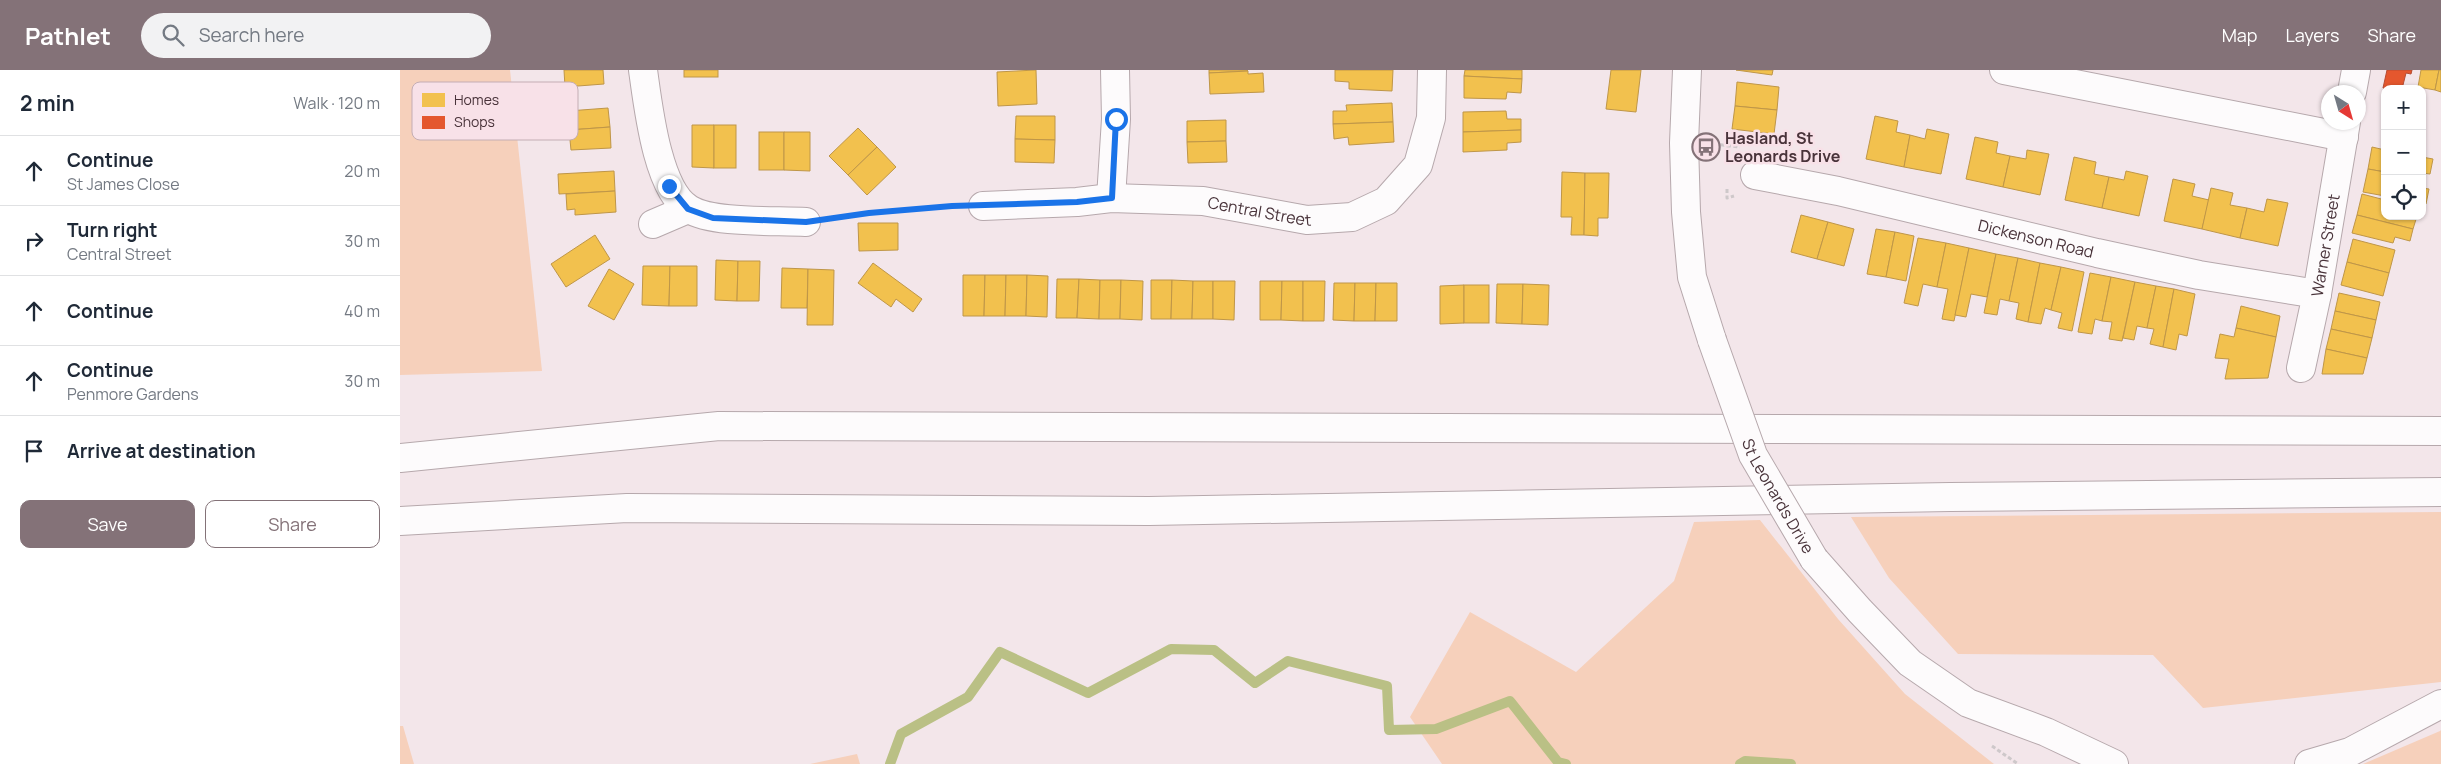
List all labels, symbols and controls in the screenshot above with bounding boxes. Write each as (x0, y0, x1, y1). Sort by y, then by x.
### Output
search box (141, 13, 491, 58)
text: Pathlet (25, 19, 111, 52)
icon: search (159, 21, 187, 49)
text: Search here (199, 22, 304, 48)
text: Map (2222, 23, 2257, 47)
text: Layers (2285, 23, 2339, 47)
text: Share (2367, 23, 2416, 47)
legend (412, 82, 578, 140)
north arrow (2321, 85, 2366, 130)
map controls (2381, 85, 2426, 220)
button: + (2381, 85, 2426, 130)
text: 2 min (20, 89, 75, 117)
text: Homes (454, 90, 499, 109)
text: Walk · 120 m (293, 92, 380, 114)
route start (1105, 108, 1128, 131)
text: Shops (454, 112, 495, 131)
place label: Hasland, St Leonards Drive (1725, 127, 1841, 167)
button: − (2381, 130, 2426, 175)
bus stop icon: Hasland, St Leonards Drive (1691, 132, 1721, 162)
text: Continue (67, 147, 153, 173)
icon: ahead (20, 157, 48, 185)
text: 20 m (344, 160, 380, 182)
text: St James Close (67, 173, 180, 195)
route end (658, 175, 681, 198)
button: locate (2381, 175, 2426, 220)
street label: Central Street (1206, 191, 1312, 231)
street label: Warner Street (2306, 192, 2345, 298)
street label: Dickenson Road (1976, 214, 2096, 263)
text: Turn right (67, 217, 157, 243)
icon: right (20, 227, 48, 255)
text: 30 m (345, 230, 380, 252)
text: Central Street (67, 243, 172, 265)
icon: ahead (20, 297, 48, 325)
text: Continue (67, 298, 153, 324)
text: 40 m (344, 300, 380, 322)
text: Continue (67, 357, 153, 383)
icon: ahead (20, 367, 48, 395)
text: 30 m (345, 370, 380, 392)
text: Penmore Gardens (67, 383, 199, 405)
street label: St Leonards Drive (1737, 436, 1819, 558)
icon: arrive (20, 437, 48, 465)
text: Arrive at destination (67, 438, 256, 464)
button: Save (20, 500, 195, 548)
button: Share (205, 500, 380, 548)

